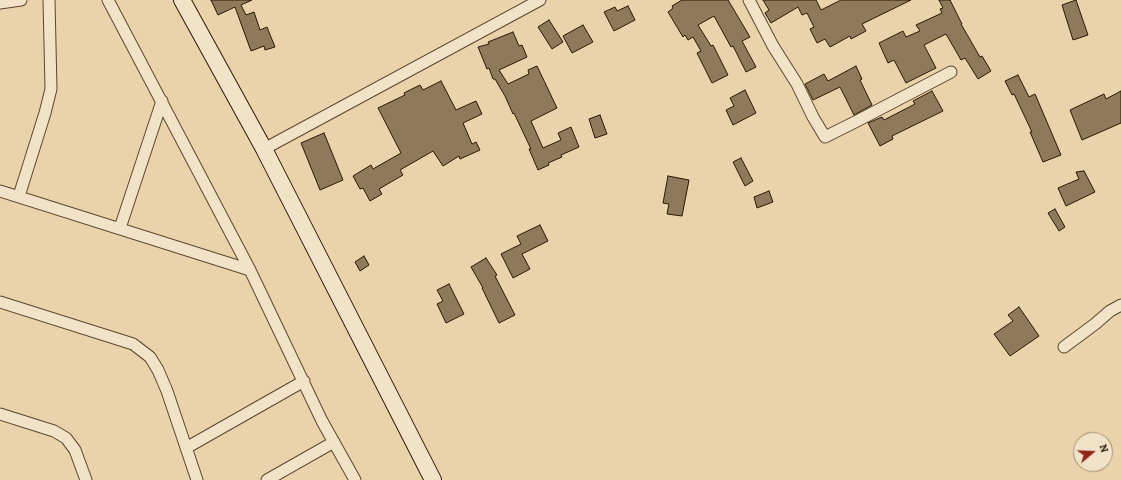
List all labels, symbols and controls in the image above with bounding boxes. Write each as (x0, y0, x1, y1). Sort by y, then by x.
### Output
north arrow (1073, 432, 1113, 472)
text: N (1095, 442, 1112, 454)

